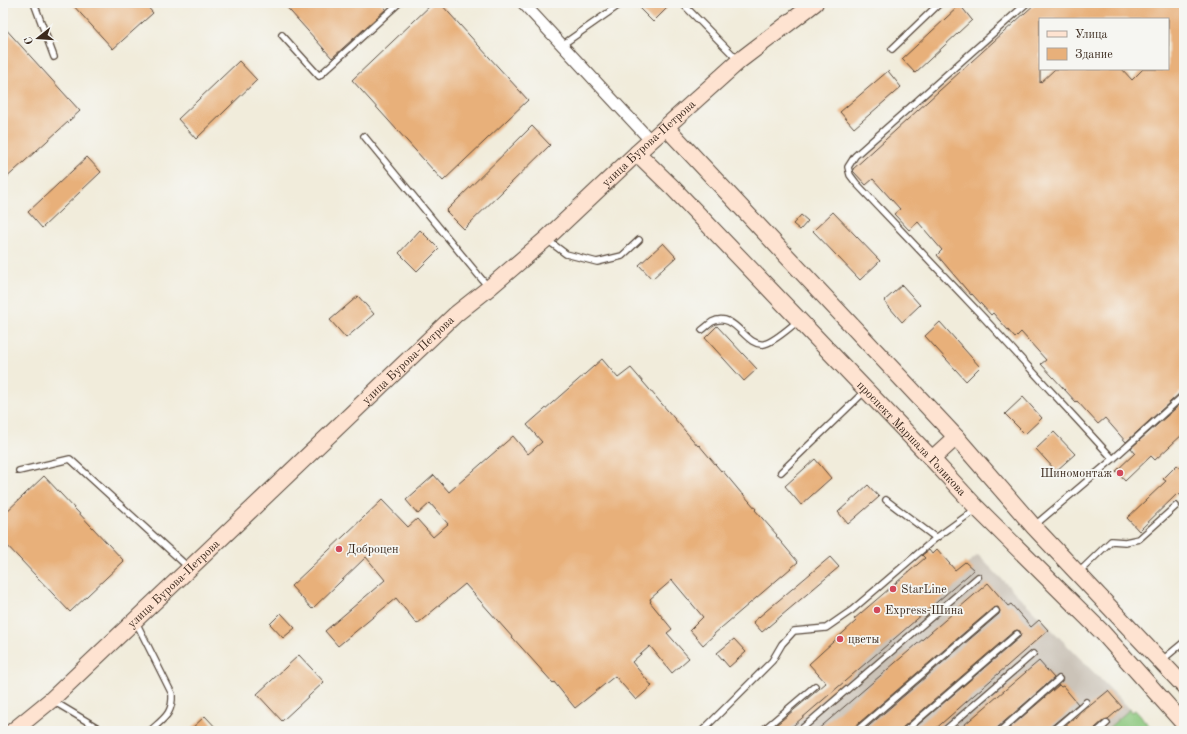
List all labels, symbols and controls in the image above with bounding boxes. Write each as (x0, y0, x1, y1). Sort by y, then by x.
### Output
north arrow (18, 18, 58, 58)
legend (1039, 18, 1169, 70)
text: Улица (1075, 29, 1108, 41)
text: С (24, 35, 36, 46)
text: Здание (1075, 49, 1113, 61)
street label: улица Бурова-Петрова (600, 98, 698, 190)
street label: улица Бурова-Петрова (360, 314, 457, 407)
street label: проспект Маршала Голикова (854, 379, 968, 499)
place label: Шиномонтаж (1040, 468, 1112, 480)
marker: Шиномонтаж (1115, 468, 1125, 478)
street label: улица Бурова-Петрова (126, 538, 223, 631)
marker: Доброцен (334, 544, 344, 554)
place label: Доброцен (347, 544, 399, 556)
marker: StarLine (888, 584, 898, 594)
place label: StarLine (901, 584, 947, 596)
marker: Express-Шина (872, 605, 882, 615)
place label: Express-Шина (885, 605, 963, 617)
marker: цветы (835, 634, 845, 644)
place label: цветы (848, 634, 880, 646)

